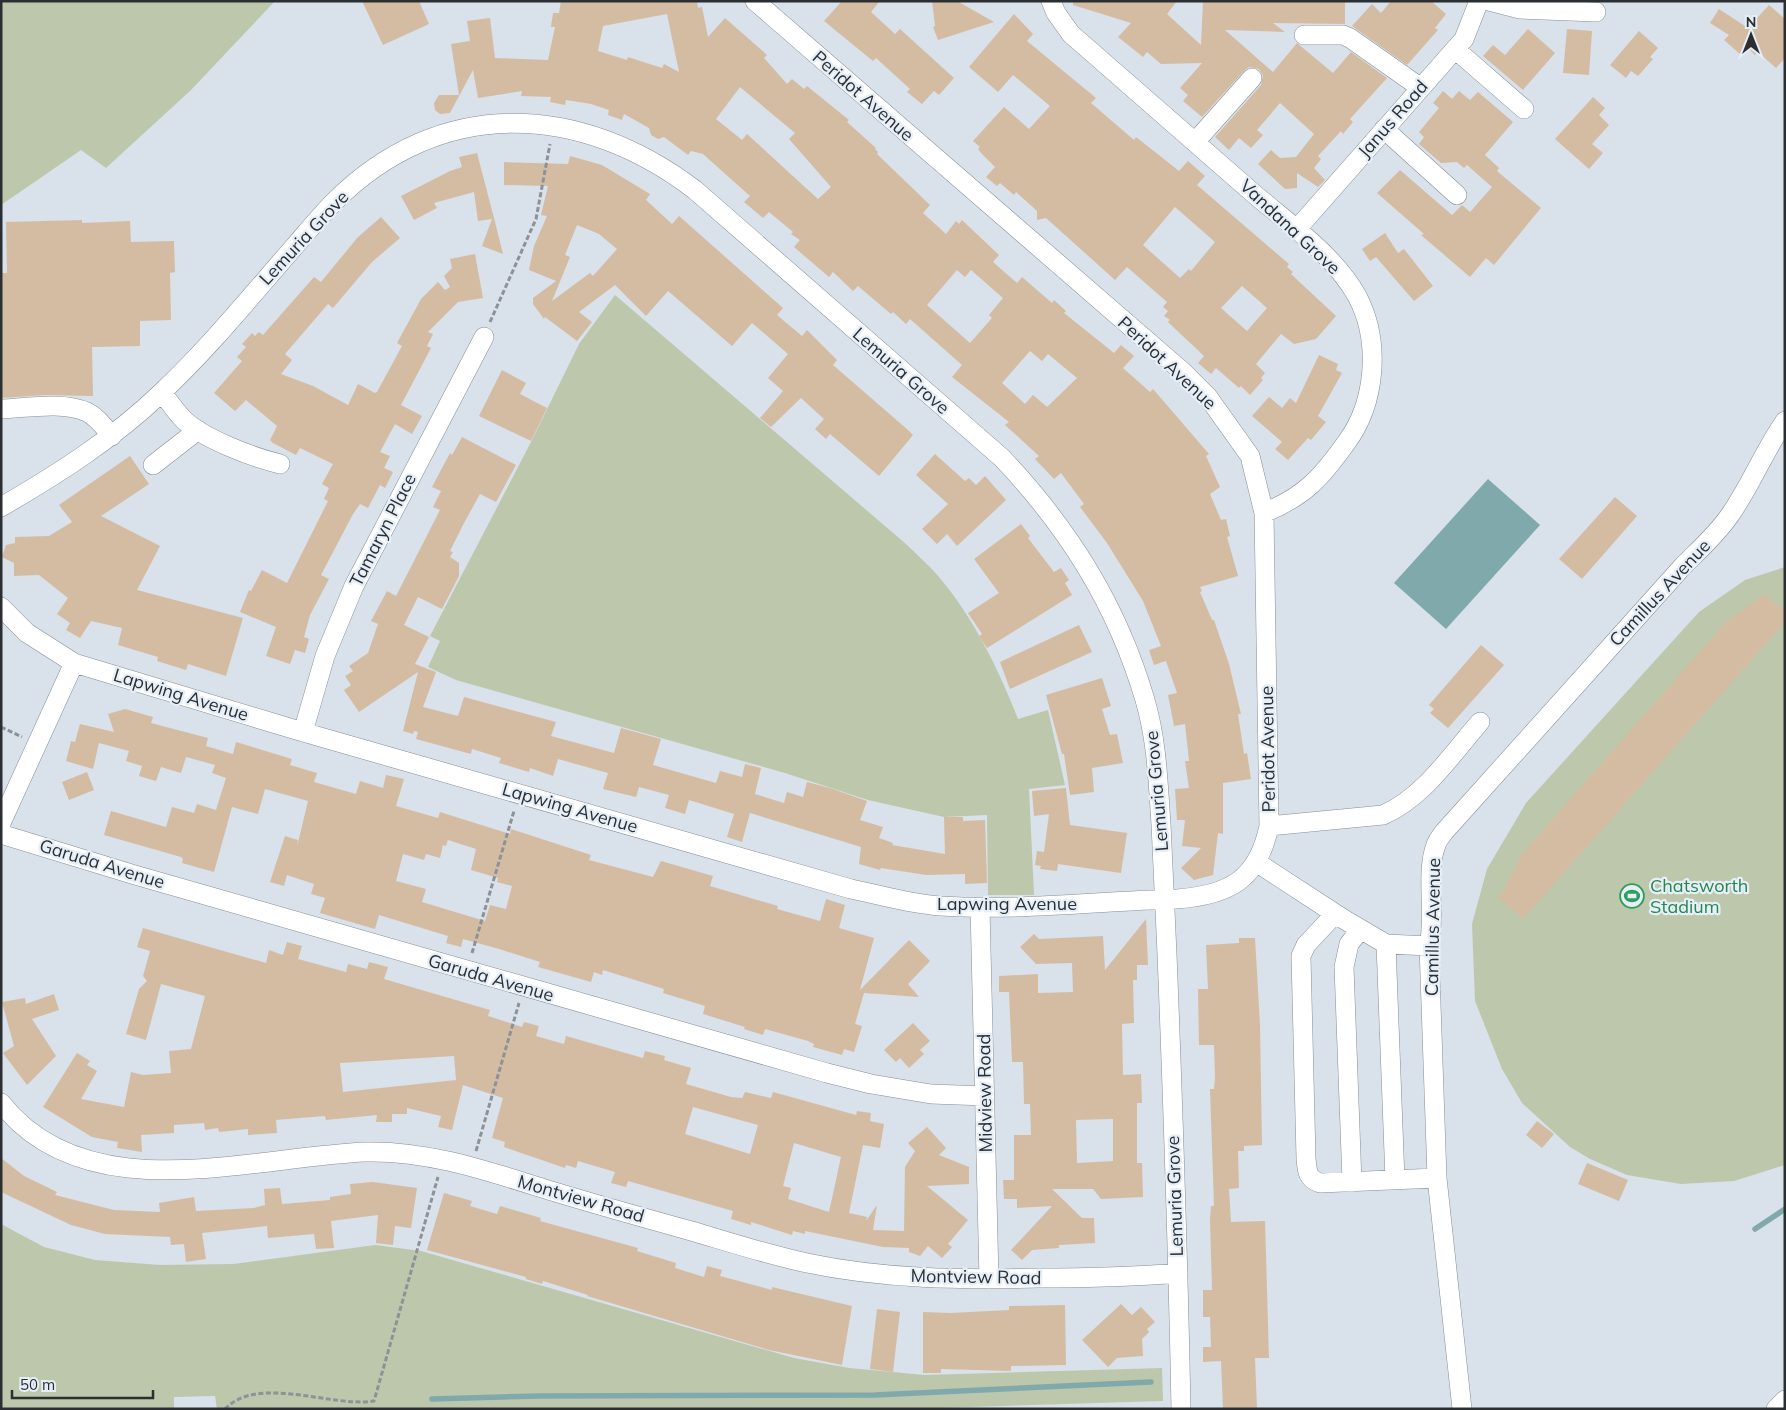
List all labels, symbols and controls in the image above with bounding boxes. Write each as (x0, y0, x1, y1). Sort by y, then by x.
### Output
north arrow (1726, 10, 1776, 60)
text: N (1746, 13, 1756, 31)
street label: Peridot Avenue (808, 45, 919, 146)
street label: Janus Road (1353, 75, 1433, 162)
street label: Vandana Grove (1235, 174, 1346, 279)
street label: Lemuria Grove (254, 186, 353, 290)
street label: Peridot Avenue (1113, 311, 1221, 414)
street label: Lemuria Grove (848, 322, 955, 419)
street label: Tamaryn Place (344, 469, 421, 590)
street label: Camillus Avenue (1604, 534, 1715, 651)
street label: Lapwing Avenue (111, 663, 251, 726)
street label: Peridot Avenue (1255, 686, 1280, 813)
street label: Lemuria Grove (1140, 730, 1173, 852)
street label: Lapwing Avenue (500, 777, 641, 838)
street label: Garuda Avenue (37, 834, 168, 894)
street label: Camillus Avenue (1420, 858, 1445, 996)
place label: Chatsworth Stadium (1650, 874, 1748, 918)
sports icon: Chatsworth Stadium (1619, 883, 1645, 909)
street label: Lapwing Avenue (937, 892, 1077, 915)
street label: Garuda Avenue (426, 949, 557, 1006)
street label: Midview Road (972, 1034, 997, 1152)
street label: Lemuria Grove (1161, 1135, 1188, 1257)
street label: Montview Road (515, 1169, 647, 1228)
street label: Montview Road (910, 1264, 1042, 1289)
scale bar (12, 1368, 154, 1400)
text: 50 m (20, 1375, 55, 1394)

